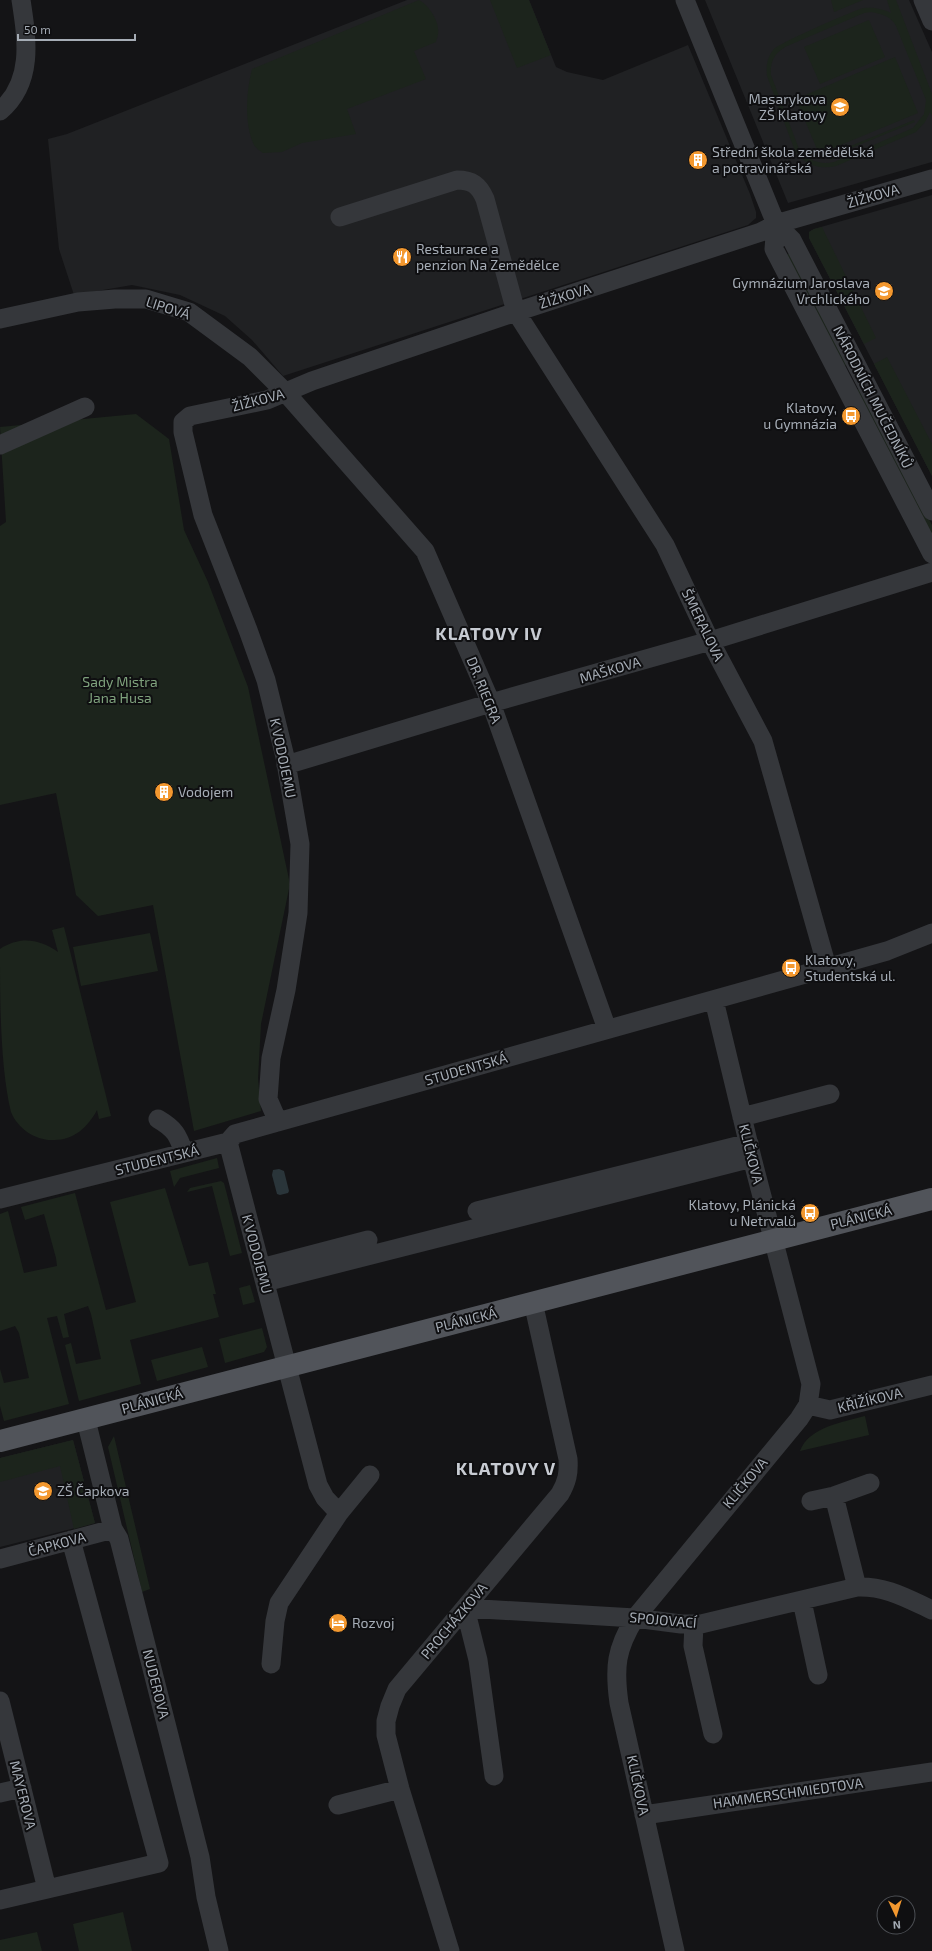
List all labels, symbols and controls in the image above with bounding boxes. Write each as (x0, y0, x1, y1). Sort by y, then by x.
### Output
scale bar (18, 16, 135, 42)
text: 50 m (24, 22, 51, 36)
place label: Masarykova ZŠ Klatovy (748, 90, 827, 123)
school or university icon: Masarykova ZŠ Klatovy (829, 96, 851, 118)
place label: Střední škola zemědělská a potravinářská (712, 143, 874, 176)
building icon: Střední škola zemědělská a potravinářská (687, 149, 709, 171)
street label: ŽIŽKOVA (845, 180, 901, 211)
place label: Restaurace a penzion Na Zemědělce (416, 240, 559, 273)
restaurant icon: Restaurace a penzion Na Zemědělce (391, 246, 413, 268)
place label: Gymnázium Jaroslava Vrchlického (732, 274, 870, 307)
street label: ŽIŽKOVA (537, 279, 593, 312)
school or university icon: Gymnázium Jaroslava Vrchlického (873, 280, 895, 302)
street label: LIPOVÁ (144, 292, 193, 323)
street label: NÁRODNÍCH MUČEDNÍKŮ (830, 323, 917, 471)
street label: ŽIŽKOVA (230, 384, 286, 415)
place label: Klatovy, u Gymnázia (763, 399, 837, 432)
bus stop icon: Klatovy, u Gymnázia (840, 405, 862, 427)
street label: ŠMERALOVA (679, 586, 728, 664)
district label: KLATOVY IV (435, 622, 543, 644)
street label: MAŠKOVA (577, 653, 643, 686)
street label: DR. RIEGRA (463, 654, 506, 726)
park label: Sady Mistra Jana Husa (82, 673, 158, 706)
street label: K VODOJEMU (267, 716, 300, 799)
building icon: Vodojem (153, 781, 175, 803)
place label: Vodojem (178, 783, 233, 800)
place label: Klatovy, Studentská ul. (805, 951, 895, 984)
bus stop icon: Klatovy, Studentská ul. (780, 957, 802, 979)
street label: STUDENTSKÁ (423, 1049, 509, 1088)
street label: KLIČKOVA (736, 1122, 767, 1186)
street label: STUDENTSKÁ (113, 1141, 201, 1178)
place label: Klatovy, Plánická u Netrvalů (689, 1196, 796, 1229)
street label: PLÁNICKÁ (828, 1201, 894, 1232)
bus stop icon: Klatovy, Plánická u Netrvalů (799, 1202, 821, 1224)
street label: K VODOJEMU (239, 1212, 276, 1295)
street label: PLÁNICKÁ (433, 1304, 499, 1335)
street label: KŘIŽÍKOVA (836, 1383, 904, 1416)
street label: PLÁNICKÁ (119, 1384, 185, 1417)
street label: KLIČKOVA (718, 1454, 771, 1512)
district label: KLATOVY V (456, 1457, 556, 1479)
school or university icon: ZŠ Čapkova (32, 1480, 54, 1502)
place label: ZŠ Čapkova (57, 1482, 130, 1499)
street label: ČAPKOVA (26, 1528, 88, 1559)
street label: PROCHÁZKOVA (417, 1579, 491, 1662)
street label: SPOJOVACÍ (629, 1608, 698, 1631)
hotel icon: Rozvoj (327, 1612, 349, 1634)
place label: Rozvoj (352, 1614, 394, 1631)
street label: NUDEROVA (140, 1647, 173, 1721)
street label: KLIČKOVA (624, 1753, 653, 1817)
street label: MAYEROVA (7, 1759, 40, 1831)
street label: HAMMERSCHMIEDTOVA (712, 1774, 864, 1811)
north arrow (876, 1895, 916, 1935)
text: N (892, 1919, 901, 1932)

